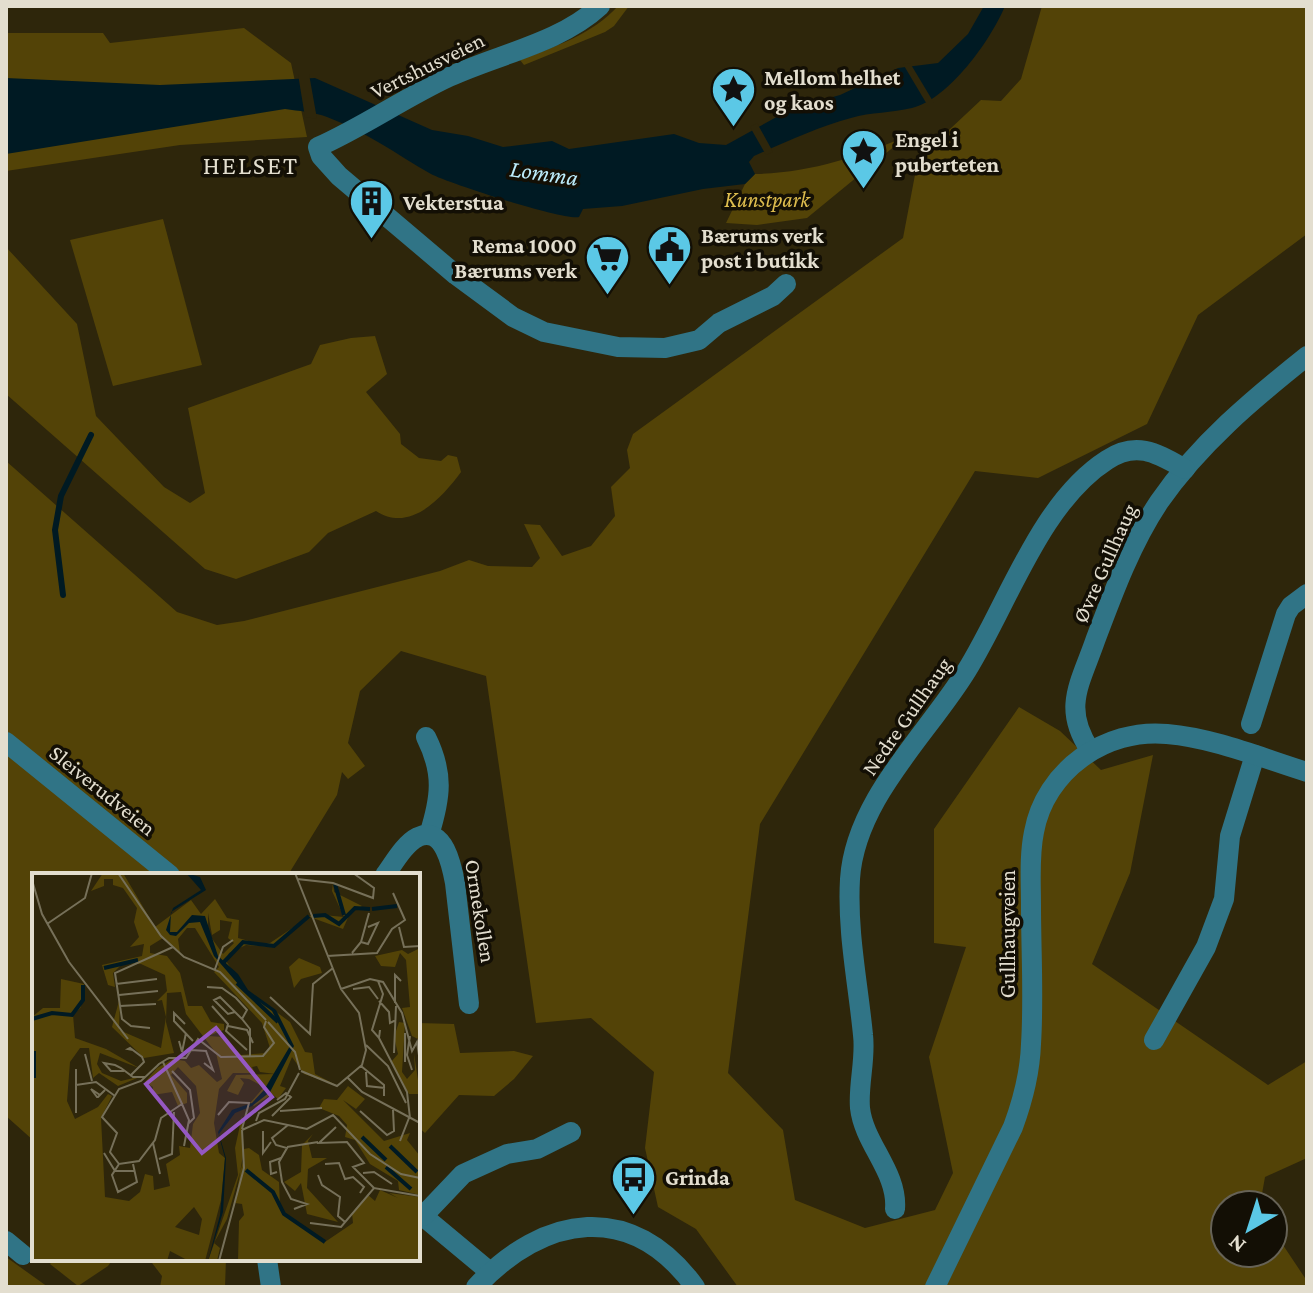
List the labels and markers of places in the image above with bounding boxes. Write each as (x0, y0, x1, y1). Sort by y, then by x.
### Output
place label: Mellom helhet og kaos (764, 65, 902, 115)
place icon: Mellom helhet og kaos (709, 66, 757, 129)
place label: Engel i puberteten (895, 127, 999, 177)
place icon: Engel i puberteten (840, 128, 888, 191)
building icon: Vekterstua (348, 178, 396, 241)
place label: Vekterstua (402, 190, 504, 215)
place label: Bærums verk post i butikk (701, 223, 825, 273)
public building icon: Bærums verk post i butikk (646, 224, 694, 287)
place label: Rema 1000 Bærums verk (454, 233, 578, 283)
supermarket icon: Rema 1000 Bærums verk (584, 234, 632, 297)
bus stop icon: Grinda (610, 1153, 658, 1216)
place label: Grinda (665, 1165, 730, 1190)

